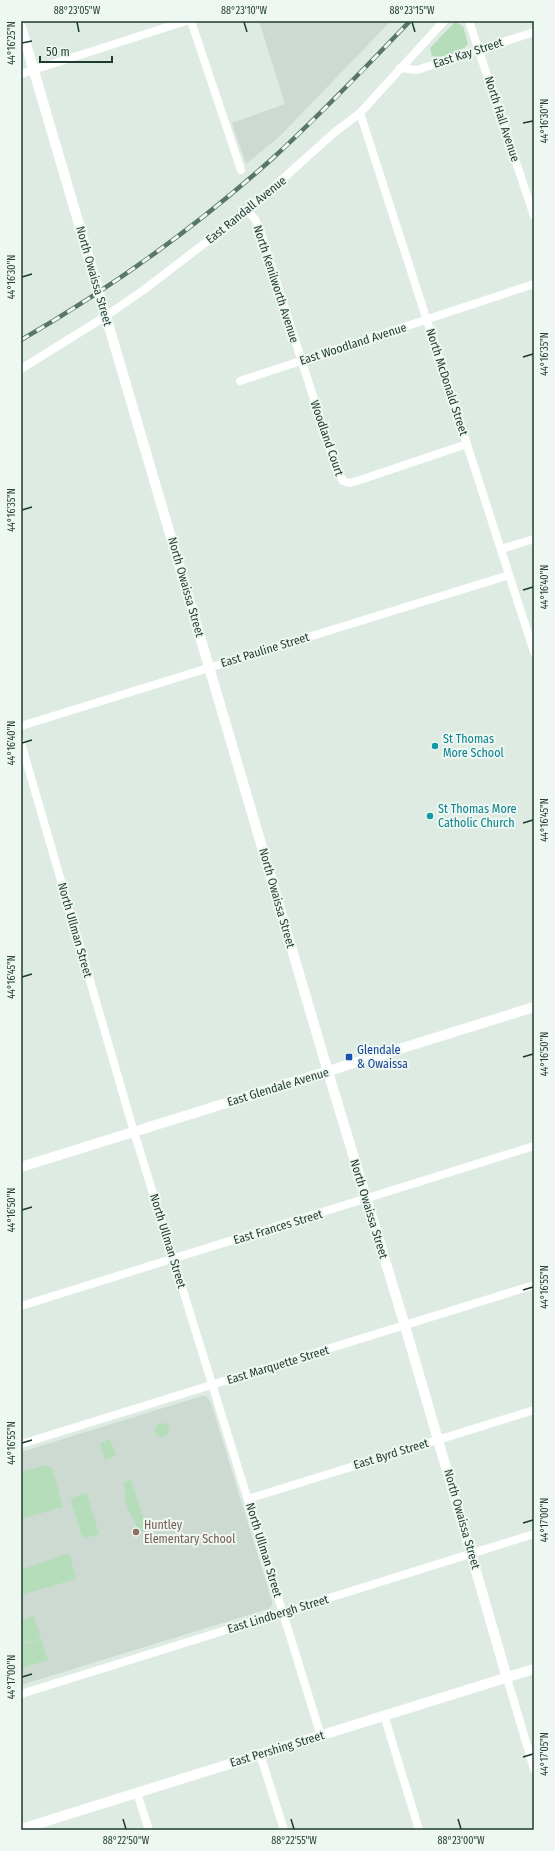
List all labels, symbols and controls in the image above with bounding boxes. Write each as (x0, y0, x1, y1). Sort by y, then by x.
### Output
text: 88°23'05"W (54, 5, 101, 17)
text: 88°23'10"W (221, 5, 267, 17)
text: 88°23'15"W (389, 5, 435, 17)
text: 44°16'25"N (6, 21, 18, 65)
street label: East Kay Street (431, 35, 505, 71)
scale bar (40, 38, 112, 64)
text: 50 m (46, 45, 70, 59)
street label: North Hall Avenue (482, 74, 522, 164)
text: 44°16'30"N (539, 99, 551, 143)
street label: East Randall Avenue (203, 173, 289, 247)
street label: North Kenilworth Avenue (250, 223, 302, 345)
street label: North Owaissa Street (73, 224, 115, 328)
text: 44°16'30"N (6, 255, 18, 299)
street label: East Woodland Avenue (298, 320, 408, 368)
street label: North McDonald Street (423, 327, 471, 437)
text: 44°16'35"N (539, 332, 551, 376)
street label: Woodland Court (308, 398, 347, 478)
text: 44°16'35"N (6, 488, 18, 532)
street label: North Owaissa Street (165, 535, 207, 639)
text: 44°16'40"N (539, 565, 551, 609)
street label: East Pauline Street (219, 630, 311, 670)
text: 44°16'40"N (6, 721, 18, 765)
place label: St Thomas More School (443, 732, 504, 760)
marker: St Thomas More School (430, 741, 440, 751)
text: 44°16'45"N (539, 798, 551, 842)
place label: St Thomas More Catholic Church (438, 802, 517, 830)
marker: St Thomas More Catholic Church (425, 811, 435, 821)
street label: North Owaissa Street (256, 846, 298, 950)
street label: North Ullman Street (55, 881, 95, 979)
text: 44°16'45"N (6, 955, 18, 999)
text: 44°16'50"N (539, 1032, 551, 1076)
place label: Glendale & Owaissa (357, 1043, 408, 1071)
marker: Glendale & Owaissa (344, 1052, 354, 1062)
street label: East Glendale Avenue (226, 1065, 331, 1109)
street label: North Owaissa Street (347, 1158, 391, 1260)
text: 44°16'50"N (6, 1188, 18, 1232)
street label: North Ullman Street (147, 1192, 189, 1290)
street label: East Frances Street (232, 1207, 324, 1247)
text: 44°16'55"N (539, 1265, 551, 1309)
street label: East Marquette Street (225, 1343, 331, 1387)
text: 44°16'55"N (6, 1421, 18, 1465)
street label: East Byrd Street (352, 1436, 430, 1472)
street label: North Owaissa Street (441, 1467, 483, 1571)
text: 44°17'00"N (539, 1498, 551, 1542)
street label: North Ullman Street (243, 1501, 285, 1599)
place label: Huntley Elementary School (144, 1518, 235, 1546)
marker: Huntley Elementary School (131, 1527, 141, 1537)
street label: East Lindbergh Street (226, 1592, 330, 1636)
text: 44°17'00"N (6, 1655, 18, 1699)
street label: East Pershing Street (228, 1728, 326, 1770)
text: 44°17'05"N (539, 1732, 551, 1776)
text: 88°22'50"W (103, 1835, 150, 1847)
text: 88°22'55"W (271, 1835, 317, 1847)
text: 88°23'00"W (437, 1835, 485, 1847)

